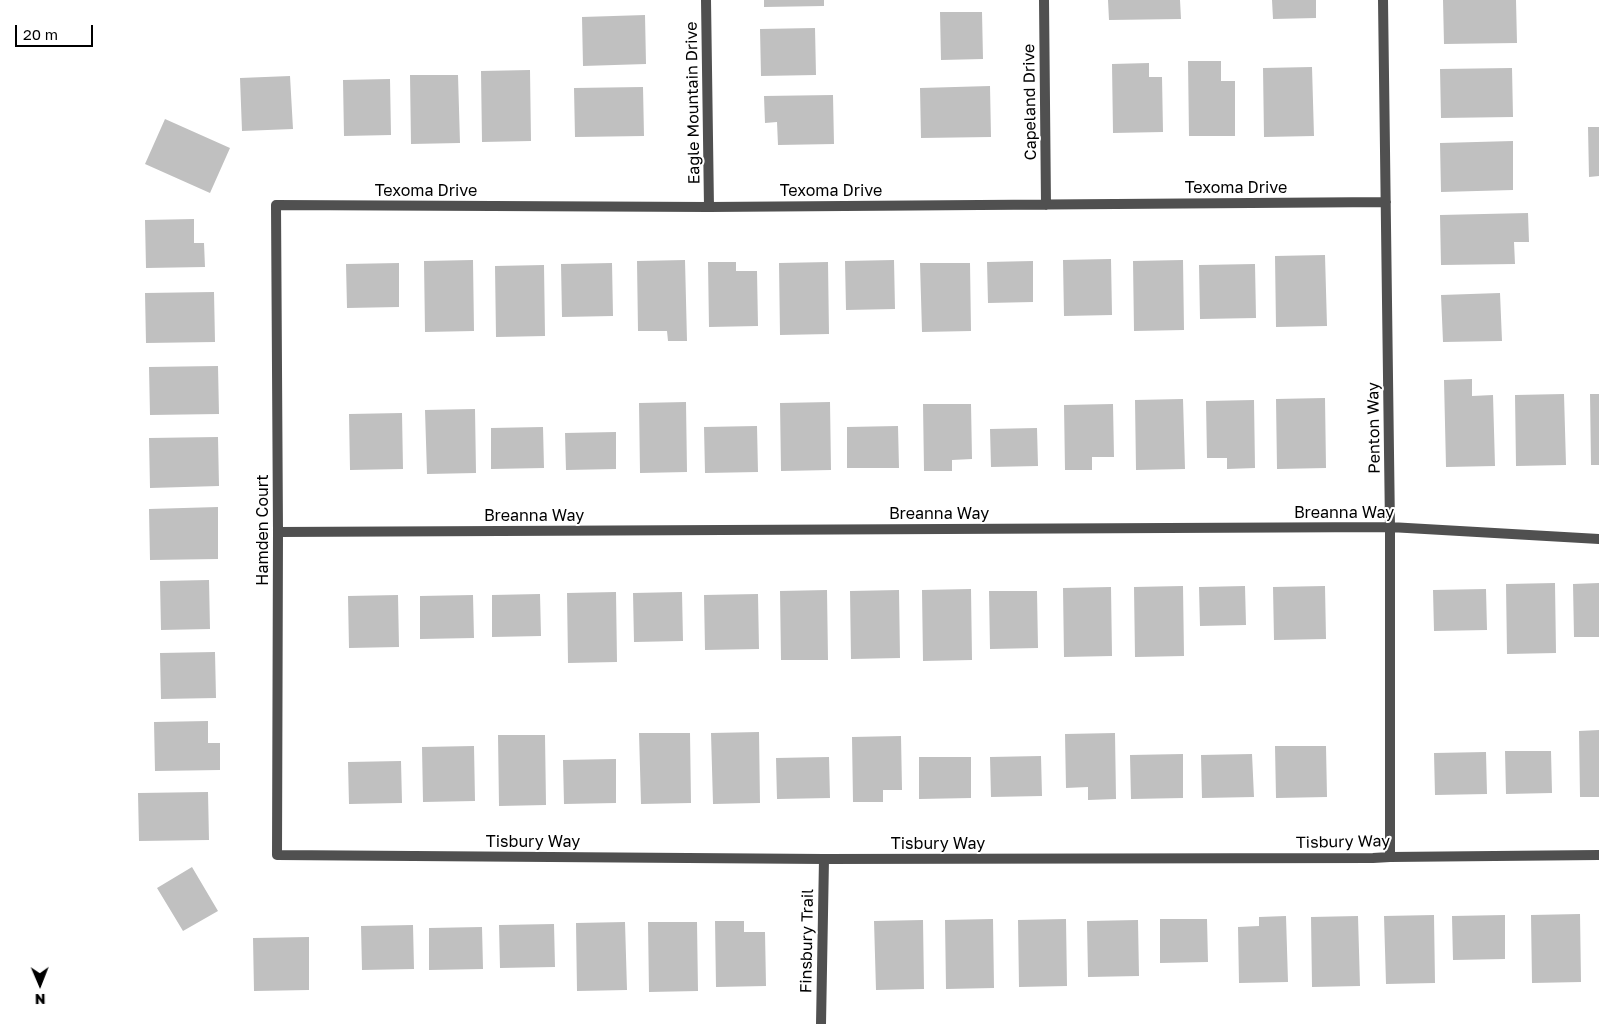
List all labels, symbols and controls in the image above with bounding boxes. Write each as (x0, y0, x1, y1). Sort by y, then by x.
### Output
scale bar (18, 15, 95, 47)
street label: Eagle Mountain Drive (682, 22, 704, 184)
text: 20 m (23, 25, 58, 43)
street label: Capeland Drive (1019, 44, 1041, 160)
street label: Texoma Drive (1185, 178, 1287, 198)
street label: Texoma Drive (375, 181, 477, 201)
street label: Texoma Drive (780, 181, 882, 201)
street label: Penton Way (1364, 382, 1384, 474)
street label: Hamden Court (253, 474, 273, 586)
street label: Breanna Way (1294, 503, 1394, 523)
street label: Breanna Way (889, 504, 989, 524)
street label: Breanna Way (484, 506, 584, 526)
street label: Tisbury Way (486, 832, 580, 852)
street label: Tisbury Way (1296, 832, 1390, 852)
street label: Tisbury Way (891, 834, 985, 854)
street label: Finsbury Trail (796, 889, 818, 993)
north arrow (15, 959, 65, 1009)
text: N (35, 991, 46, 1008)

